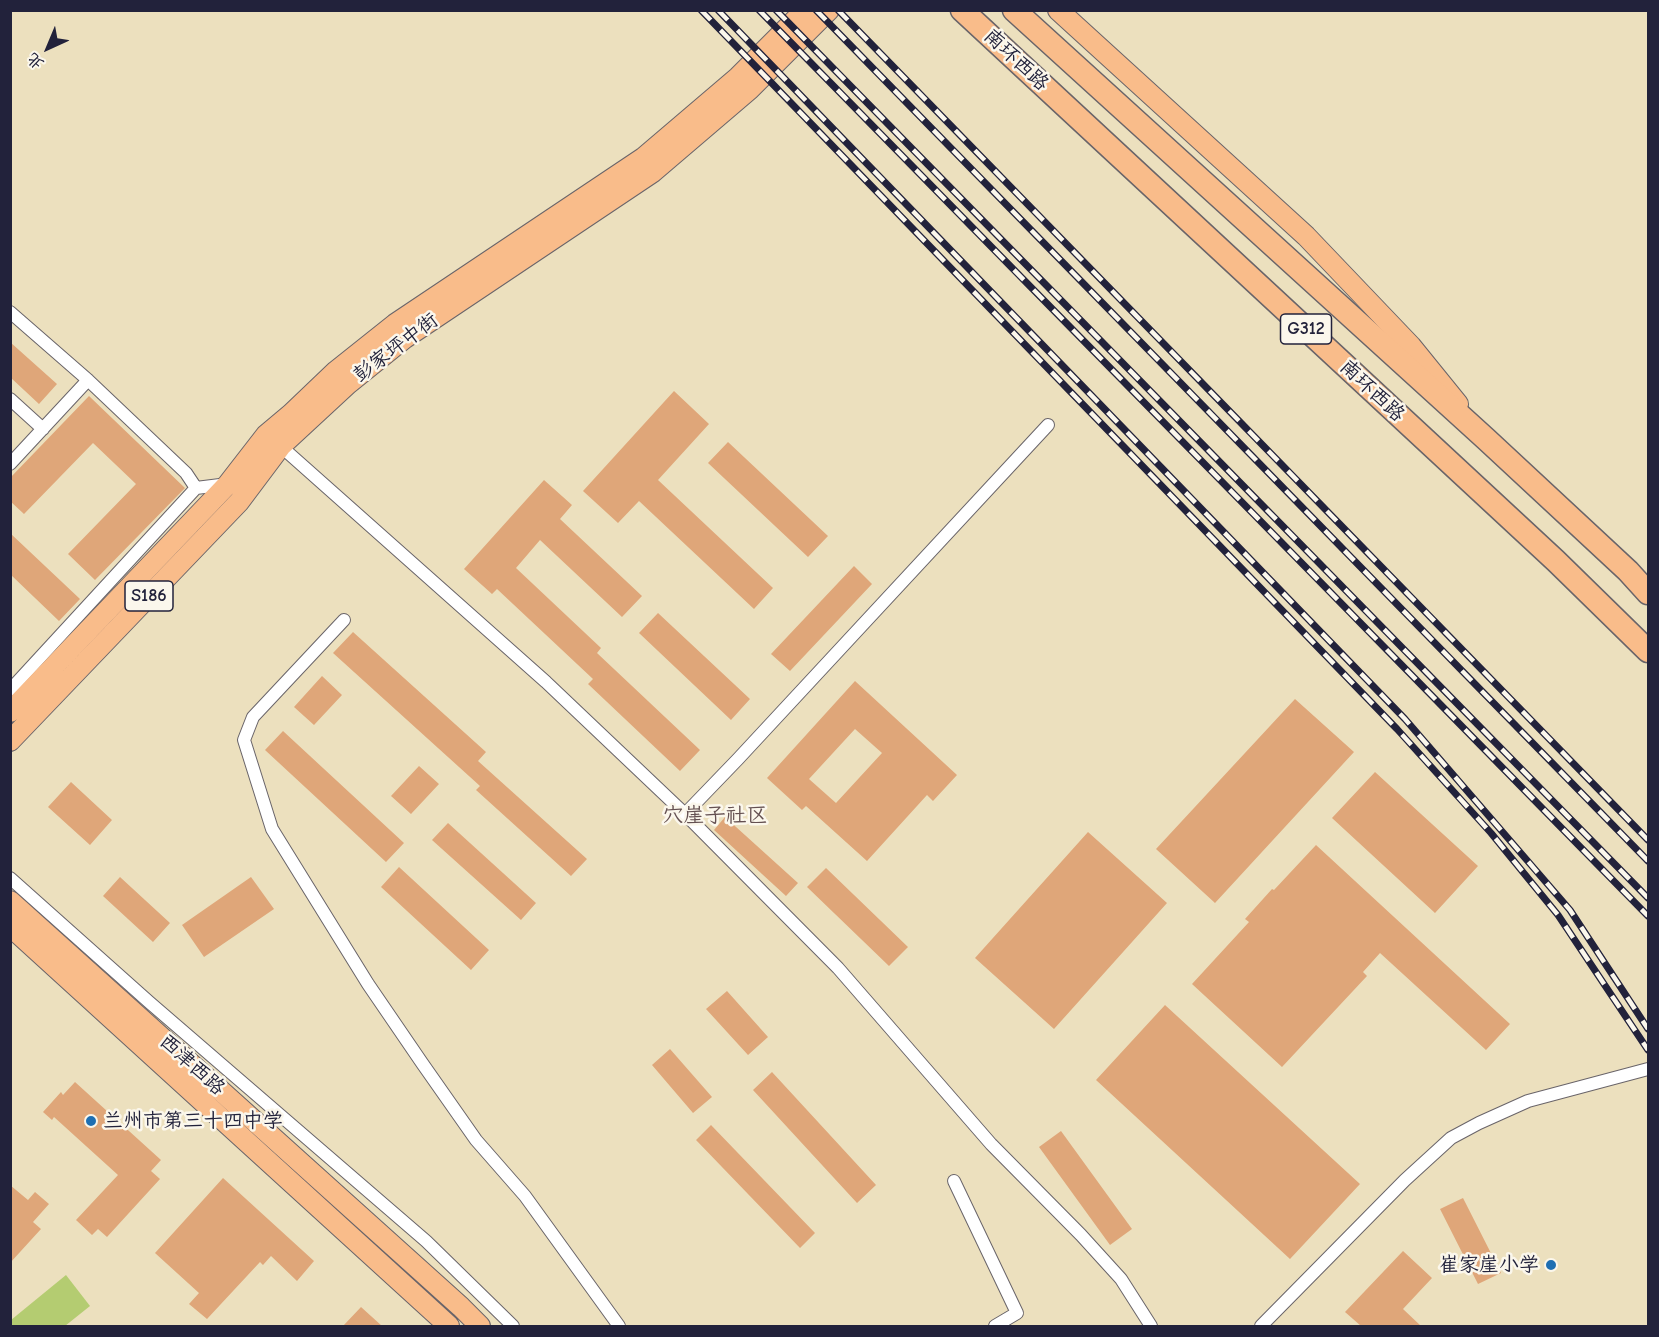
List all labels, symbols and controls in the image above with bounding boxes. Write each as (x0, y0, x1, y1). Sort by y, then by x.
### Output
north arrow (18, 18, 78, 78)
street label: 南环西路 (979, 24, 1053, 96)
text: 北 (23, 49, 48, 73)
street label: 彭家坪中街 (349, 308, 443, 388)
road number: G312 (1280, 314, 1332, 344)
street label: 南环西路 (1335, 355, 1409, 427)
road number: S186 (125, 581, 173, 611)
district label: 穴崖子社区 (663, 803, 767, 829)
street label: 西津西路 (154, 1029, 230, 1101)
place label: 兰州市第三十四中学 (103, 1109, 283, 1133)
marker: 兰州市第三十四中学 (84, 1114, 98, 1128)
place label: 崔家崖小学 (1439, 1253, 1539, 1277)
marker: 崔家崖小学 (1544, 1258, 1558, 1272)

